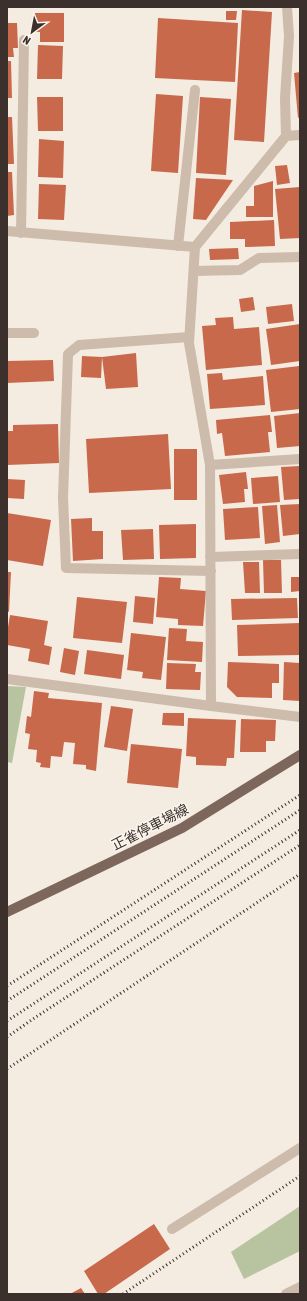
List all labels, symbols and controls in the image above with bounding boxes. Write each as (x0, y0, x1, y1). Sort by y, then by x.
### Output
north arrow (12, 12, 52, 52)
text: N (21, 34, 33, 47)
street label: 正雀停車場線 (109, 801, 191, 853)

